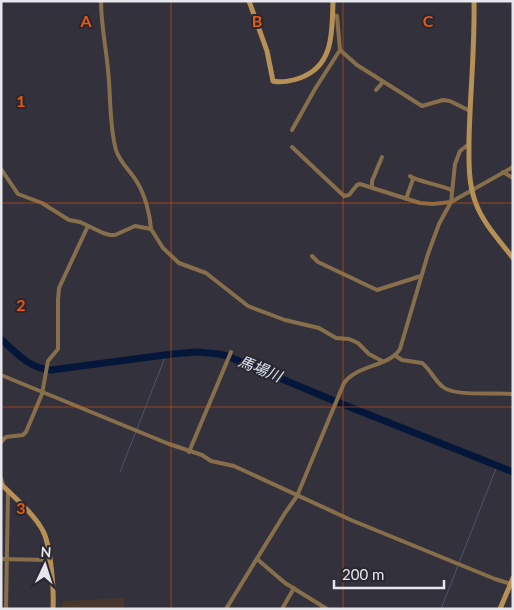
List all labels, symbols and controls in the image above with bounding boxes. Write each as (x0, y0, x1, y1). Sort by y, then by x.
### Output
text: A (79, 11, 92, 30)
text: B (252, 11, 262, 30)
text: C (423, 11, 434, 30)
text: 1 (16, 91, 26, 110)
text: 2 (16, 295, 26, 314)
water label: 馬場川 (236, 351, 286, 386)
text: 3 (16, 498, 26, 517)
north arrow (20, 540, 70, 590)
text: N (40, 543, 52, 560)
scale bar (334, 558, 444, 590)
text: 200 m (342, 565, 384, 583)

